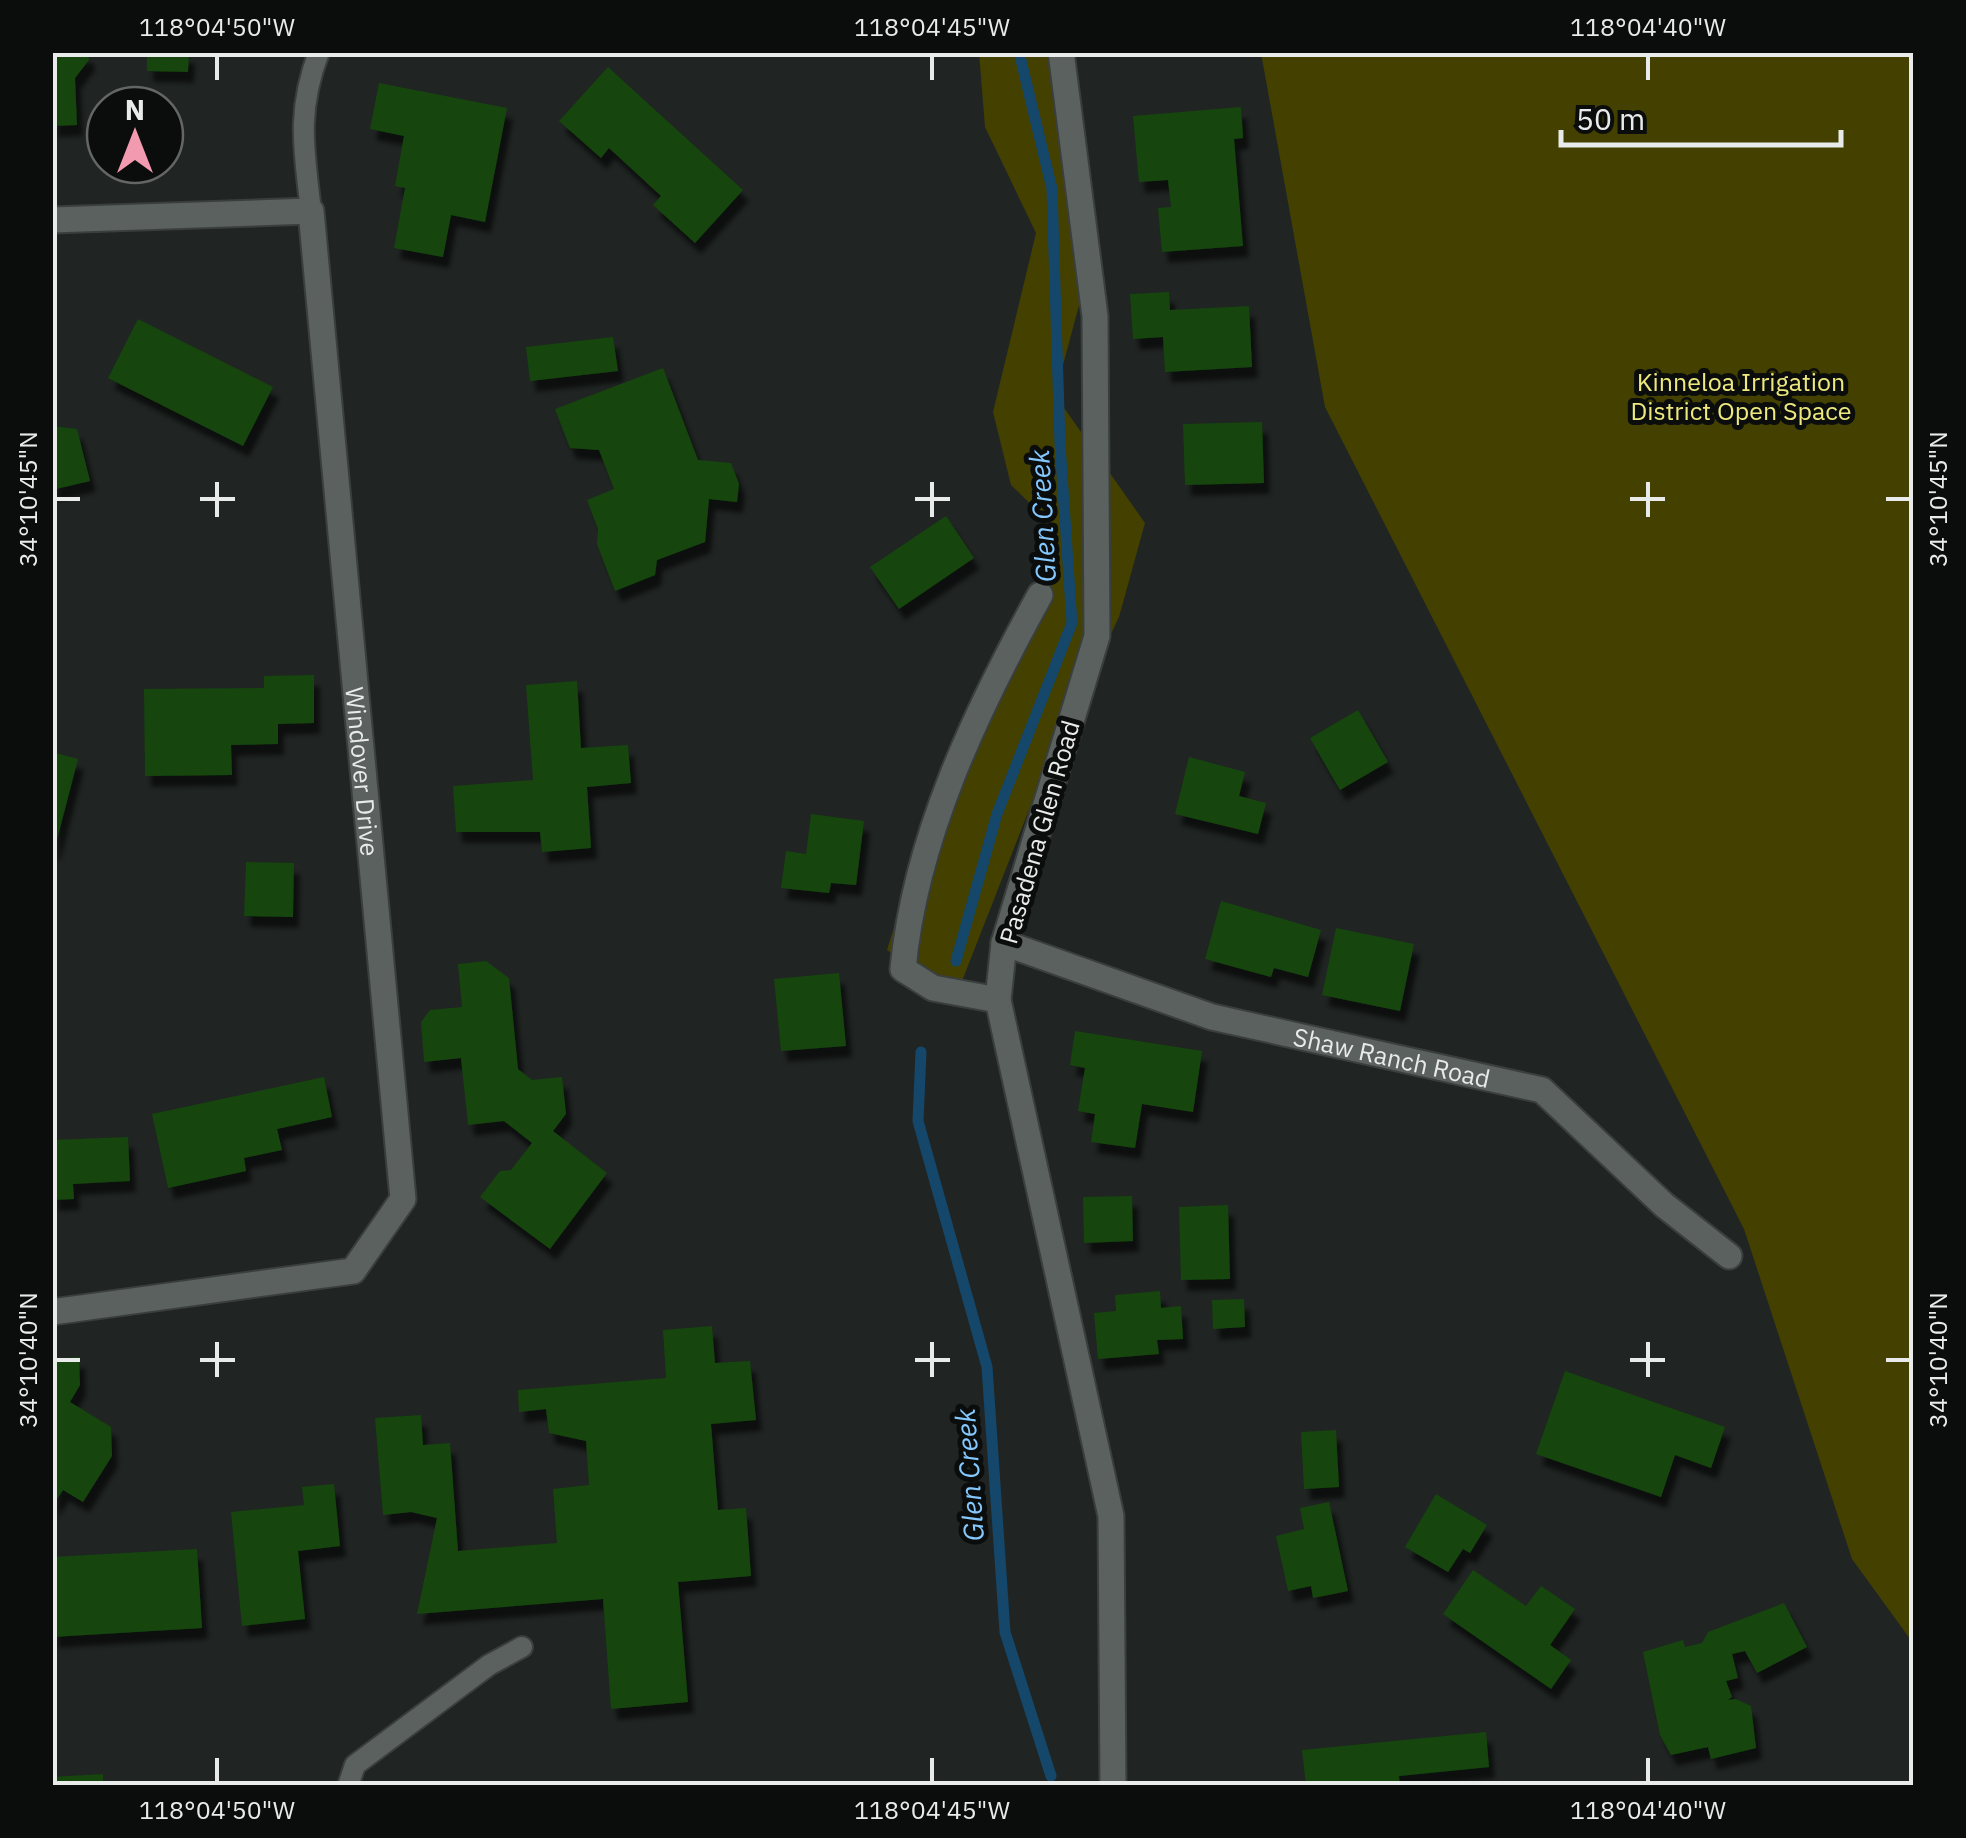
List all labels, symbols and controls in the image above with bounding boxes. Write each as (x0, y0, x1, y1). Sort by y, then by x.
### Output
text: 118°04'50"W (139, 10, 295, 43)
text: 118°04'45"W (854, 10, 1010, 43)
text: 118°04'40"W (1570, 10, 1726, 43)
north arrow (85, 85, 185, 185)
scale bar (1561, 85, 1841, 147)
text: N (125, 91, 145, 128)
text: 50 m (1576, 99, 1645, 138)
park label: Kinneloa Irrigation District Open Space (1630, 365, 1852, 427)
text: 34°10'45"N (11, 431, 44, 567)
text: 34°10'45"N (1921, 431, 1954, 567)
water label: Glen Creek (1020, 448, 1064, 583)
street label: Windover Drive (339, 685, 387, 858)
street label: Pasadena Glen Road (991, 716, 1087, 948)
street label: Shaw Ranch Road (1290, 1019, 1493, 1095)
text: 34°10'40"N (11, 1292, 44, 1428)
text: 34°10'40"N (1921, 1292, 1954, 1428)
water label: Glen Creek (946, 1407, 992, 1542)
text: 118°04'50"W (139, 1793, 295, 1826)
text: 118°04'45"W (854, 1793, 1010, 1826)
text: 118°04'40"W (1570, 1793, 1726, 1826)

